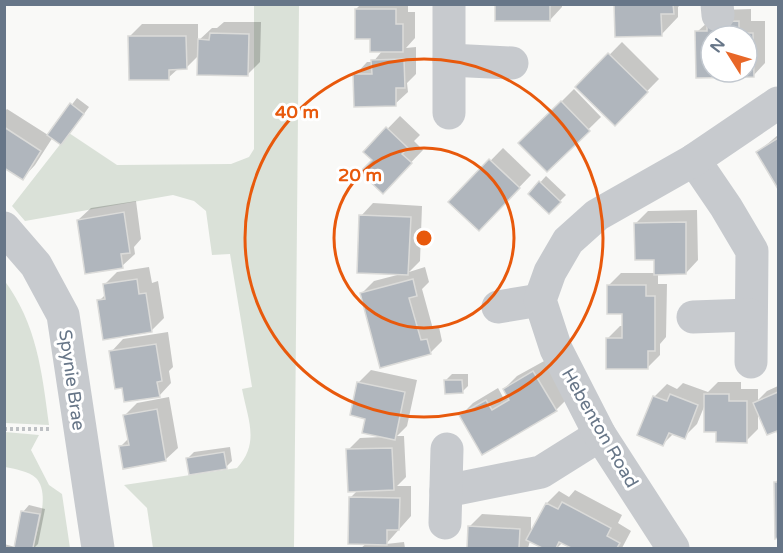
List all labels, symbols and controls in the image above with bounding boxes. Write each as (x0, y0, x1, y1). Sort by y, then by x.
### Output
north arrow (699, 24, 759, 84)
text: N (706, 34, 730, 57)
text: 40 m (275, 101, 319, 123)
text: 20 m (338, 164, 382, 186)
centre of rings (414, 228, 434, 248)
street label: Spynie Brae (54, 328, 90, 432)
street label: Hebenton Road (557, 364, 643, 492)

